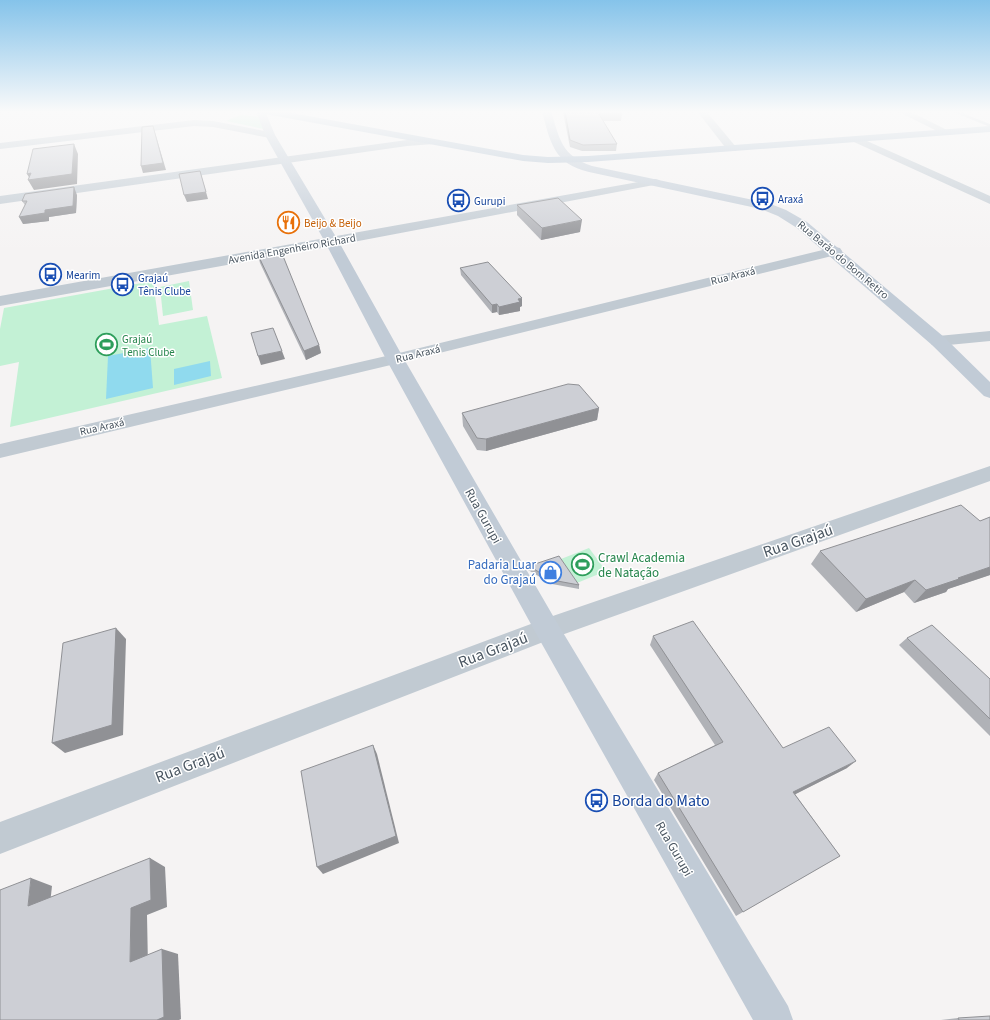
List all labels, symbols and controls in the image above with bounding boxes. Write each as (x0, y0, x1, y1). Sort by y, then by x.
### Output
bus stop icon: Araxá (749, 186, 775, 212)
bus stop icon: Gurupi (445, 188, 471, 214)
place label: Araxá (778, 192, 803, 207)
place label: Gurupi (474, 194, 505, 209)
restaurant icon: Beijo & Beijo (275, 210, 301, 236)
place label: Beijo & Beijo (304, 216, 362, 231)
street label: Rua Barão do Bom Retiro (794, 217, 892, 303)
street label: Avenida Engenheiro Richard (227, 230, 357, 268)
bus stop icon: Mearim (37, 262, 63, 288)
street label: Rua Araxá (709, 263, 757, 289)
place label: Mearim (66, 268, 101, 283)
bus stop icon: Grajaú Tênis Clube (110, 271, 136, 297)
place label: Grajaú Tênis Clube (138, 271, 191, 299)
sports icon: Grajaú Tenis Clube (94, 332, 120, 358)
place label: Grajaú Tenis Clube (122, 332, 175, 360)
street label: Rua Araxá (394, 341, 442, 367)
street label: Rua Araxá (78, 415, 126, 439)
street label: Rua Gurupi (460, 485, 506, 547)
street label: Rua Grajaú (760, 519, 836, 563)
place label: Crawl Academia de Natação (598, 549, 685, 582)
sports icon: Crawl Academia de Natação (570, 552, 596, 578)
place label: Padaria Luar do Grajaú (468, 556, 536, 589)
shop icon: Padaria Luar do Grajaú (538, 559, 564, 585)
street label: Rua Grajaú (455, 627, 531, 673)
street label: Rua Grajaú (152, 742, 228, 788)
bus stop icon: Borda do Mato (584, 788, 610, 814)
place label: Borda do Mato (612, 790, 710, 812)
street label: Rua Gurupi (651, 818, 697, 880)

